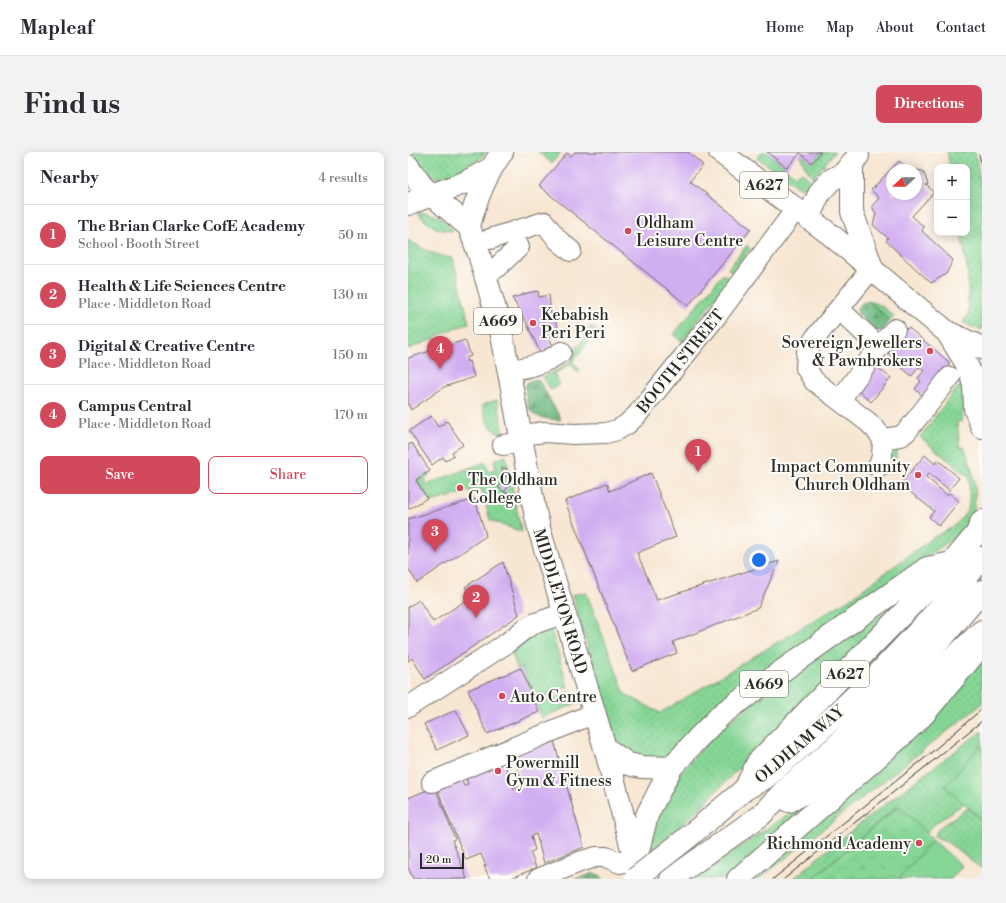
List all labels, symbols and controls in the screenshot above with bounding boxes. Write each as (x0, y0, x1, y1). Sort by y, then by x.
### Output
text: Mapleaf (20, 16, 93, 40)
text: Home (766, 19, 804, 37)
text: Map (826, 19, 854, 37)
text: About (876, 19, 914, 37)
text: Contact (936, 19, 986, 37)
button: Directions (876, 85, 982, 123)
text: Find us (24, 87, 120, 122)
north arrow (886, 164, 922, 200)
map controls (934, 164, 970, 236)
button: + (934, 164, 970, 200)
text: Nearby (40, 167, 99, 189)
text: 4 results (318, 170, 368, 186)
road number: A627 (740, 172, 788, 198)
button: − (934, 200, 970, 236)
place label: Oldham Leisure Centre (636, 213, 743, 251)
text: The Brian Clarke CofE Academy (78, 217, 305, 236)
marker: Oldham Leisure Centre (623, 226, 633, 236)
text: 1 (50, 227, 56, 243)
text: 50 m (338, 227, 368, 243)
text: School · Booth Street (78, 236, 200, 252)
text: Health & Life Sciences Centre (78, 277, 286, 296)
text: 2 (49, 287, 57, 303)
text: 130 m (333, 287, 368, 303)
text: Place · Middleton Road (78, 296, 211, 312)
place label: Kebabish Peri Peri (541, 305, 609, 343)
street label: BOOTH STREET (632, 306, 729, 418)
road number: A669 (474, 308, 522, 334)
marker: Kebabish Peri Peri (528, 318, 538, 328)
place label: Sovereign Jewellers & Pawnbrokers (782, 333, 922, 371)
pin: 4 (427, 336, 453, 369)
text: Digital & Creative Centre (78, 337, 255, 356)
marker: Sovereign Jewellers & Pawnbrokers (925, 346, 935, 356)
text: 3 (49, 347, 57, 363)
text: 150 m (333, 347, 368, 363)
text: Place · Middleton Road (78, 356, 211, 372)
text: Campus Central (78, 397, 192, 416)
text: 4 (49, 407, 57, 423)
text: 170 m (334, 407, 368, 423)
text: Place · Middleton Road (78, 416, 211, 432)
pin: 1 (685, 439, 711, 472)
button: Save (40, 456, 200, 494)
button: Share (208, 456, 368, 494)
place label: Impact Community Church Oldham (770, 457, 910, 495)
place label: The Oldham College (468, 470, 558, 508)
marker: Impact Community Church Oldham (913, 470, 923, 480)
marker: The Oldham College (455, 483, 465, 493)
pin: 3 (422, 519, 448, 552)
street label: MIDDLETON ROAD (528, 526, 592, 677)
your location (749, 550, 769, 570)
pin: 2 (463, 585, 489, 618)
road number: A627 (821, 661, 869, 687)
road number: A669 (740, 671, 788, 697)
place label: Auto Centre (509, 687, 597, 707)
marker: Auto Centre (497, 691, 507, 701)
street label: OLDHAM WAY (751, 701, 850, 788)
place label: Powermill Gym & Fitness (506, 753, 612, 791)
marker: Powermill Gym & Fitness (493, 766, 503, 776)
place label: Richmond Academy (767, 834, 911, 854)
marker: Richmond Academy (914, 838, 924, 848)
scale bar (420, 851, 464, 870)
text: 20 m (426, 853, 451, 867)

